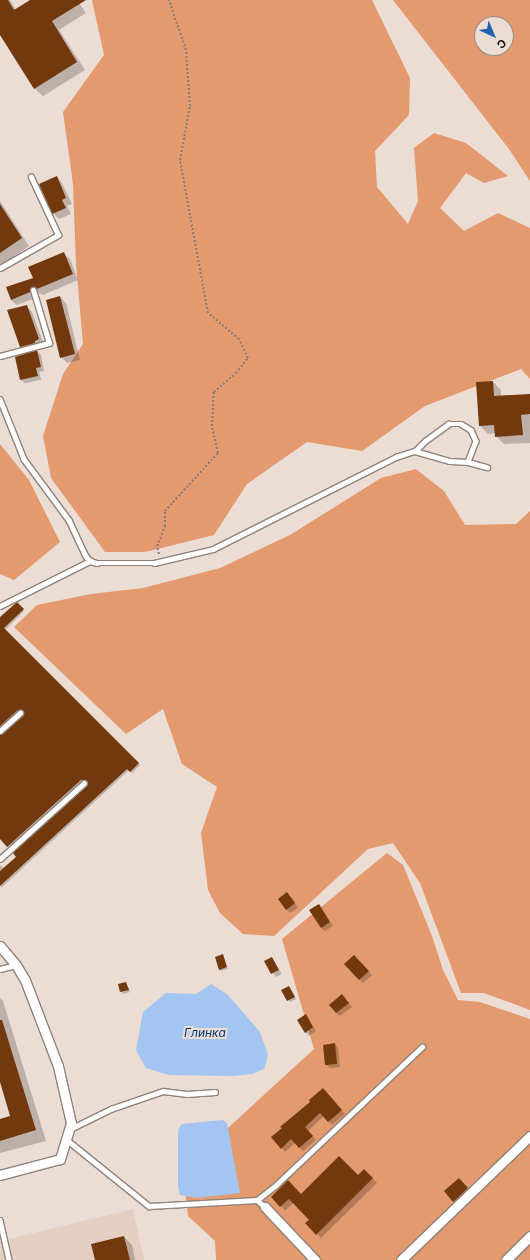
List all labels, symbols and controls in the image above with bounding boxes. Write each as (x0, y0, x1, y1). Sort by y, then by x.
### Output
north arrow (474, 16, 514, 56)
text: С (494, 36, 509, 52)
water label: Глинка (184, 1026, 226, 1040)

